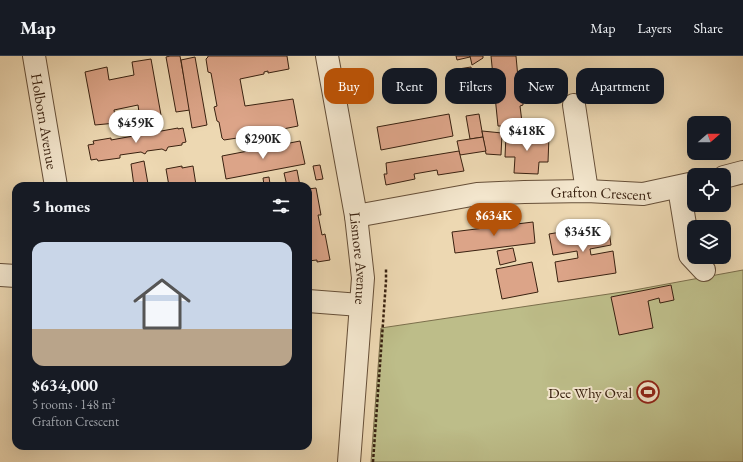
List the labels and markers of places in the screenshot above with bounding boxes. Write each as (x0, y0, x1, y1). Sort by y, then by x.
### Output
pin: $459K (108, 110, 164, 144)
pin: $418K (499, 118, 555, 152)
pin: $290K (235, 126, 291, 160)
pin: $634K (466, 203, 522, 237)
pin: $345K (555, 219, 611, 253)
sports icon: Dee Why Oval (635, 379, 661, 405)
place label: Dee Why Oval (548, 383, 632, 402)

